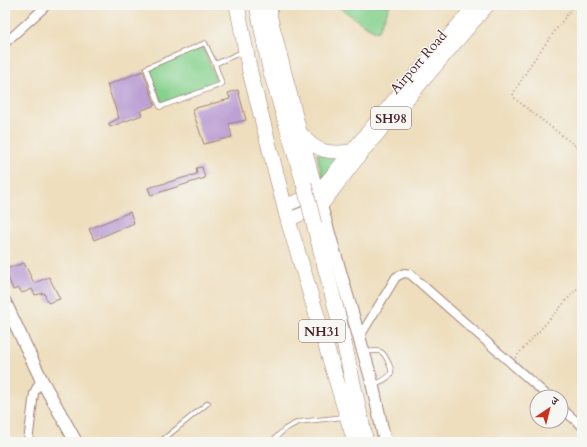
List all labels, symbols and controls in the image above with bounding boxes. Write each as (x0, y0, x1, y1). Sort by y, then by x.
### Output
street label: Airport Road (386, 26, 452, 98)
road number: SH98 (371, 107, 411, 129)
road number: NH31 (299, 320, 345, 342)
north arrow (529, 389, 569, 429)
text: उ (547, 393, 562, 410)

